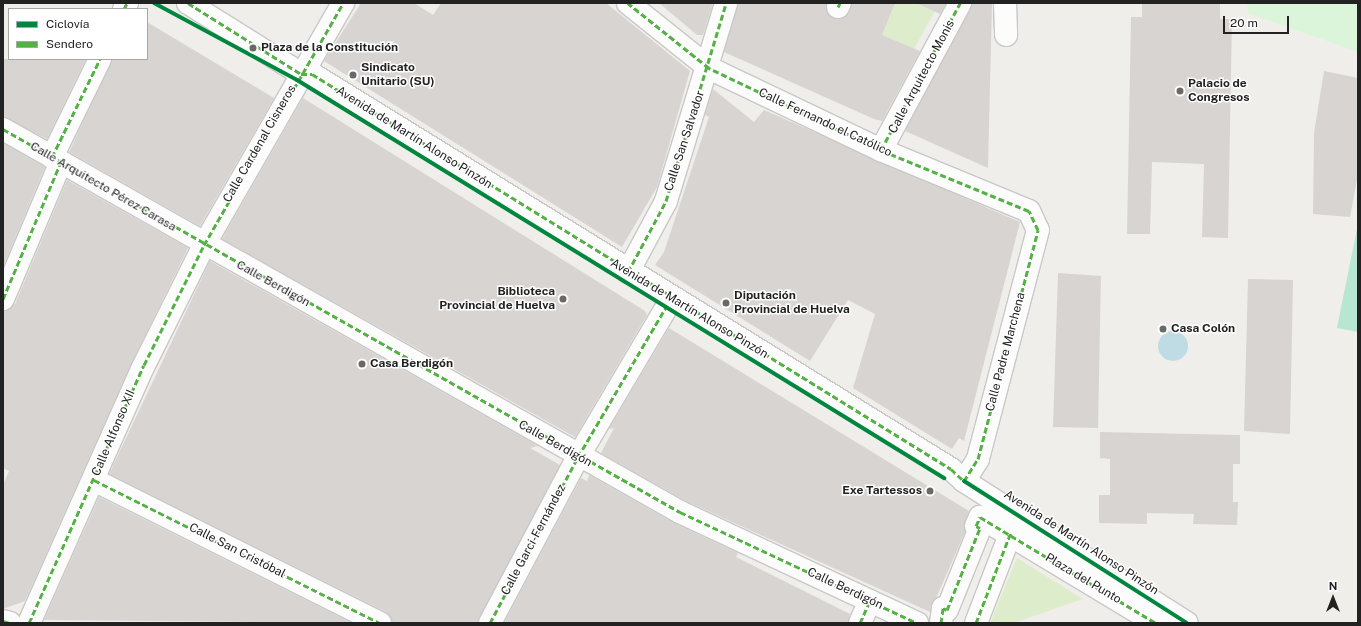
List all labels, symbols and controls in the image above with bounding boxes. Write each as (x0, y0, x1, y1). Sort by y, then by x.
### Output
legend (8, 8, 148, 60)
scale bar (1225, 8, 1291, 34)
text: 20 m (1230, 16, 1258, 30)
text: Ciclovía (46, 17, 89, 31)
street label: Calle Arquitecto Monis (886, 18, 958, 136)
text: Sendero (46, 37, 93, 51)
place label: Plaza de la Constitución (261, 41, 398, 55)
marker: Plaza de la Constitución (248, 43, 258, 53)
place label: Sindicato Unitario (SU) (361, 61, 435, 89)
marker: Sindicato Unitario (SU) (348, 70, 358, 80)
place label: Palacio de Congresos (1188, 77, 1250, 105)
street label: Calle Cardenal Cisneros (220, 83, 300, 205)
street label: Avenida de Martín Alonso Pinzón (333, 84, 495, 192)
street label: Calle Fernando el Católico (756, 86, 894, 160)
marker: Palacio de Congresos (1175, 86, 1185, 96)
street label: Calle San Salvador (662, 89, 708, 193)
street label: Calle Arquitecto Pérez Carasa (27, 139, 179, 235)
street label: Avenida de Martín Alonso Pinzón (607, 256, 771, 362)
street label: Calle Berdigón (234, 258, 312, 310)
place label: Biblioteca Provincial de Huelva (439, 285, 555, 313)
place label: Diputación Provincial de Huelva (734, 289, 850, 317)
street label: Calle Padre Marchena (983, 291, 1029, 413)
marker: Biblioteca Provincial de Huelva (558, 294, 568, 304)
marker: Diputación Provincial de Huelva (721, 298, 731, 308)
place label: Casa Colón (1171, 322, 1235, 336)
marker: Casa Colón (1158, 324, 1168, 334)
place label: Casa Berdigón (370, 357, 453, 371)
marker: Casa Berdigón (357, 359, 367, 369)
street label: Calle Alfonso XII (89, 388, 139, 478)
street label: Calle Berdigón (516, 418, 594, 470)
street label: Calle Garci-Fernández (499, 482, 569, 598)
place label: Exe Tartessos (842, 484, 922, 498)
marker: Exe Tartessos (925, 486, 935, 496)
street label: Avenida de Martín Alonso Pinzón (1001, 488, 1161, 598)
street label: Calle San Cristóbal (186, 520, 288, 582)
street label: Plaza del Punto (1042, 551, 1124, 607)
street label: Calle Berdigón (805, 565, 885, 613)
north arrow (1313, 578, 1353, 618)
text: N (1329, 580, 1337, 592)

